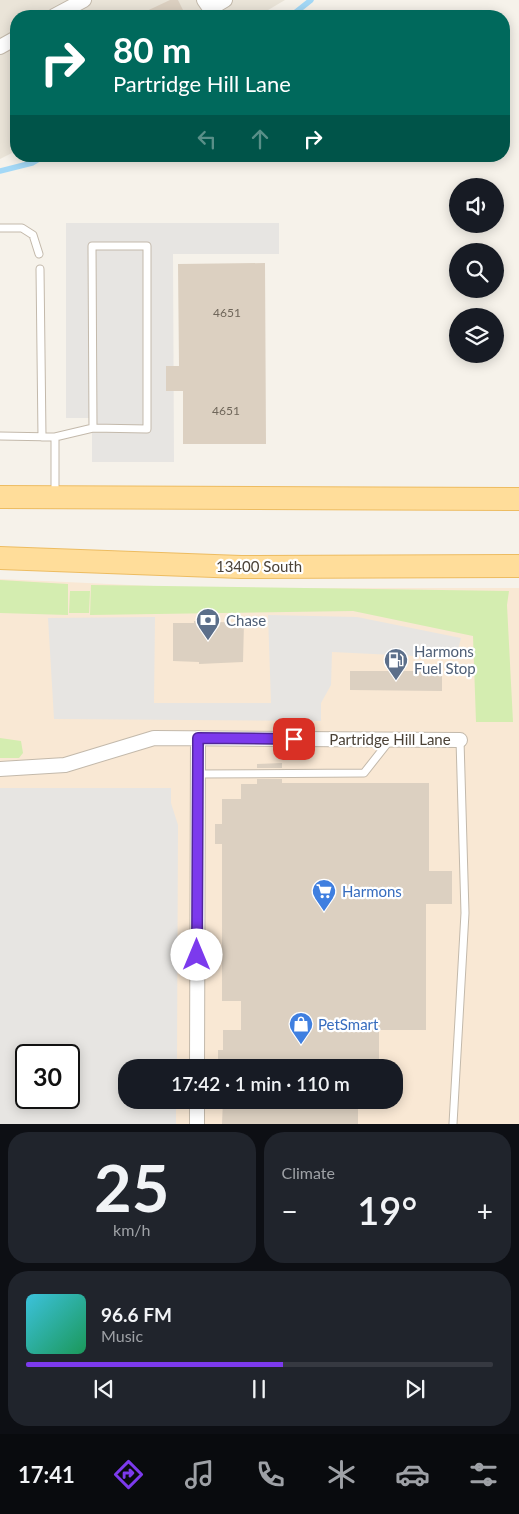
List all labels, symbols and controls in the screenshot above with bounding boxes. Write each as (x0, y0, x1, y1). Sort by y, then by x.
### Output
text: 80 m (113, 28, 191, 70)
icon: right (30, 30, 95, 95)
text: Partridge Hill Lane (113, 70, 291, 97)
icon: left (193, 125, 221, 153)
icon: ahead (246, 125, 274, 153)
icon: right (299, 125, 327, 153)
map controls (449, 178, 504, 363)
button: sound (449, 178, 504, 233)
button: search (449, 243, 504, 298)
house number: 4651 (213, 305, 241, 320)
button: layers (449, 308, 504, 363)
house number: 4651 (212, 403, 240, 418)
street label: 13400 South (216, 557, 302, 575)
bank icon: Chase (195, 607, 221, 641)
place label: Chase (226, 611, 266, 629)
place label: Harmons Fuel Stop (414, 642, 476, 677)
fuel station icon: Harmons Fuel Stop (383, 647, 409, 681)
pin (273, 718, 315, 760)
icon: arrive (280, 725, 308, 753)
street label: Partridge Hill Lane (329, 730, 451, 748)
supermarket icon: Harmons (311, 878, 337, 912)
place label: Harmons (342, 882, 402, 900)
position arrow (170, 928, 222, 980)
shop icon: PetSmart (288, 1011, 314, 1045)
place label: PetSmart (318, 1015, 379, 1033)
speed limit sign: 30 (15, 1044, 80, 1109)
text: 17:42 · 1 min · 110 m (171, 1072, 350, 1095)
text: 25 (94, 1148, 169, 1226)
text: Climate (282, 1163, 335, 1182)
text: 19° (357, 1187, 417, 1233)
text: − (282, 1194, 298, 1228)
text: + (477, 1194, 493, 1228)
text: km/h (113, 1220, 150, 1239)
text: 96.6 FM (101, 1303, 172, 1326)
text: Music (101, 1326, 143, 1345)
icon: previous (90, 1375, 118, 1403)
icon: pause (245, 1375, 273, 1403)
icon: next (401, 1375, 429, 1403)
icon: directions (111, 1457, 146, 1492)
icon: music (182, 1457, 217, 1492)
icon: phone (253, 1457, 288, 1492)
icon: climate (324, 1457, 359, 1492)
icon: car (395, 1457, 430, 1492)
icon: filters (466, 1457, 501, 1492)
text: 17:41 (18, 1461, 75, 1488)

